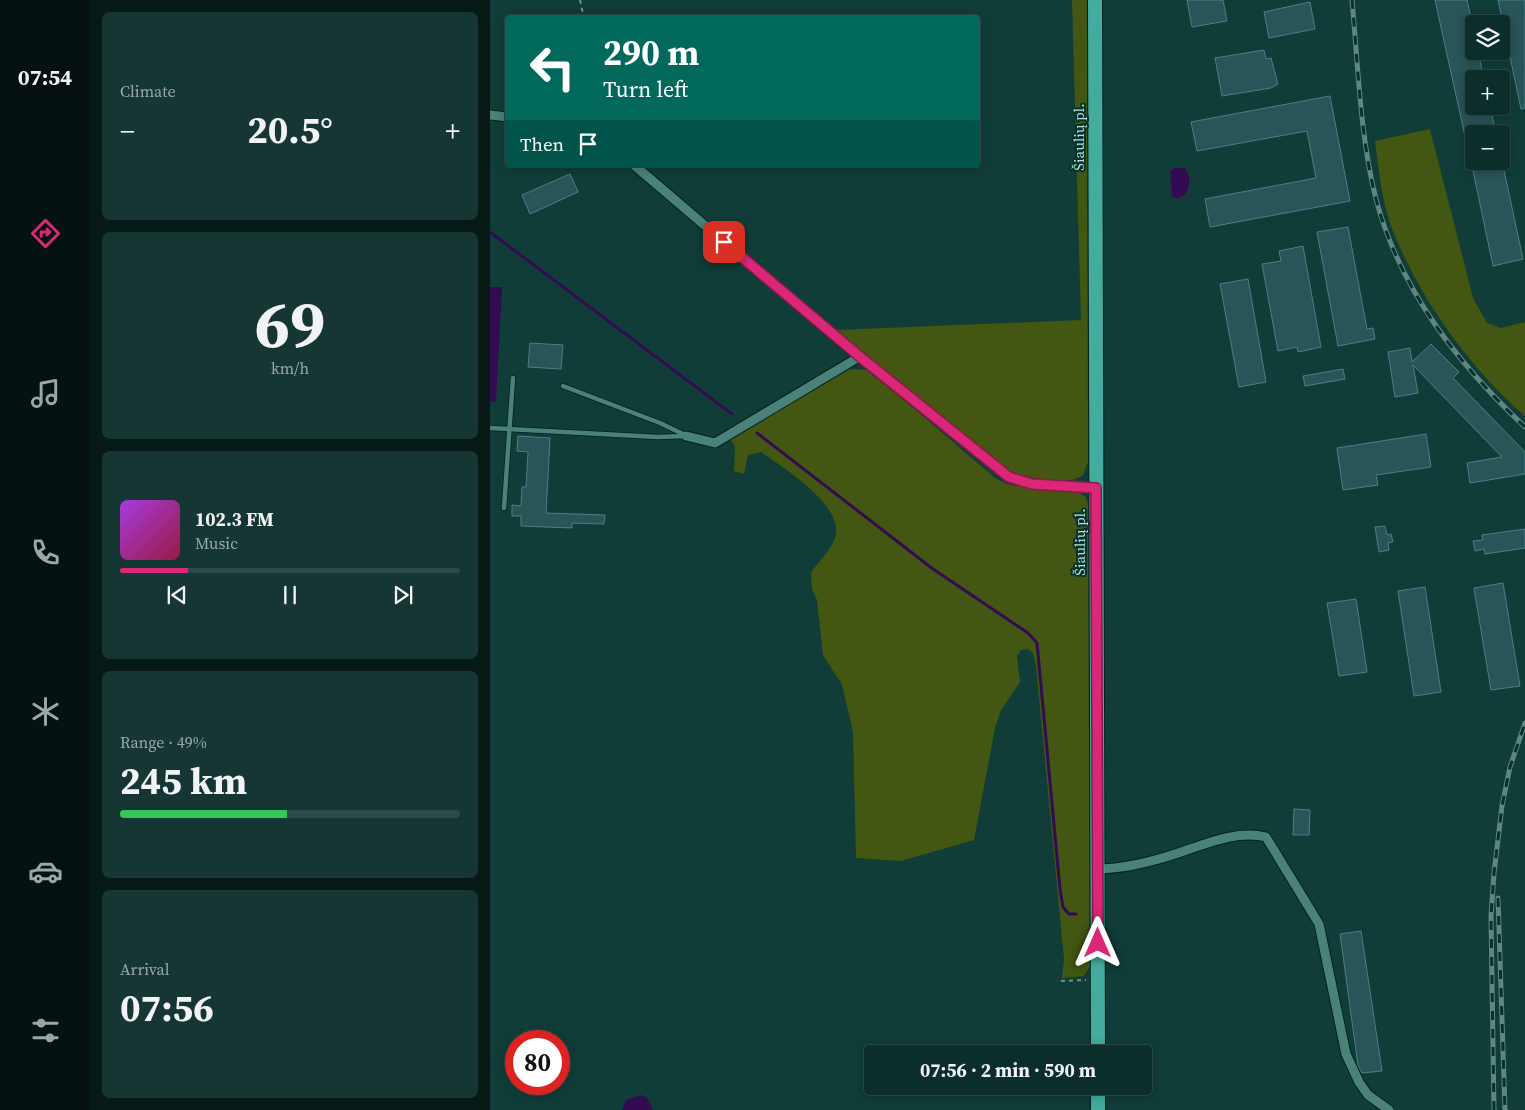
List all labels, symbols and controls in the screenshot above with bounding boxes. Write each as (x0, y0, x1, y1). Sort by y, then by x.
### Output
map controls (1465, 15, 1510, 170)
button: layers (1465, 15, 1510, 60)
text: 290 m (603, 29, 699, 77)
icon: left (520, 35, 585, 100)
text: 07:54 (18, 62, 72, 92)
button: + (1465, 70, 1510, 115)
text: Turn left (603, 74, 688, 104)
text: Climate (120, 80, 176, 102)
street label: Šiaulių pl. (1068, 103, 1089, 171)
text: 20.5° (247, 104, 333, 156)
text: − (120, 112, 135, 150)
text: + (445, 112, 460, 150)
button: − (1465, 125, 1510, 170)
icon: arrive (574, 130, 602, 158)
text: Then (520, 131, 564, 157)
icon: directions (28, 216, 63, 251)
pin (703, 221, 745, 263)
icon: arrive (710, 228, 738, 256)
text: 69 (255, 280, 325, 369)
text: km/h (271, 357, 309, 379)
icon: music (28, 376, 63, 411)
text: 102.3 FM (195, 506, 274, 532)
street label: Šiaulių pl. (1069, 508, 1090, 576)
text: Music (195, 532, 238, 554)
icon: phone (28, 535, 63, 570)
icon: previous (163, 581, 191, 609)
icon: pause (276, 581, 304, 609)
icon: next (389, 581, 417, 609)
icon: climate (28, 694, 63, 729)
text: Range · 49% (120, 731, 207, 753)
text: 245 km (120, 755, 247, 807)
icon: car (28, 854, 63, 889)
position arrow (1071, 916, 1123, 968)
text: Arrival (120, 958, 169, 980)
text: 07:56 (120, 982, 214, 1034)
icon: filters (28, 1013, 63, 1048)
speed limit sign: 80 (505, 1030, 570, 1095)
text: 07:56 · 2 min · 590 m (920, 1057, 1096, 1083)

